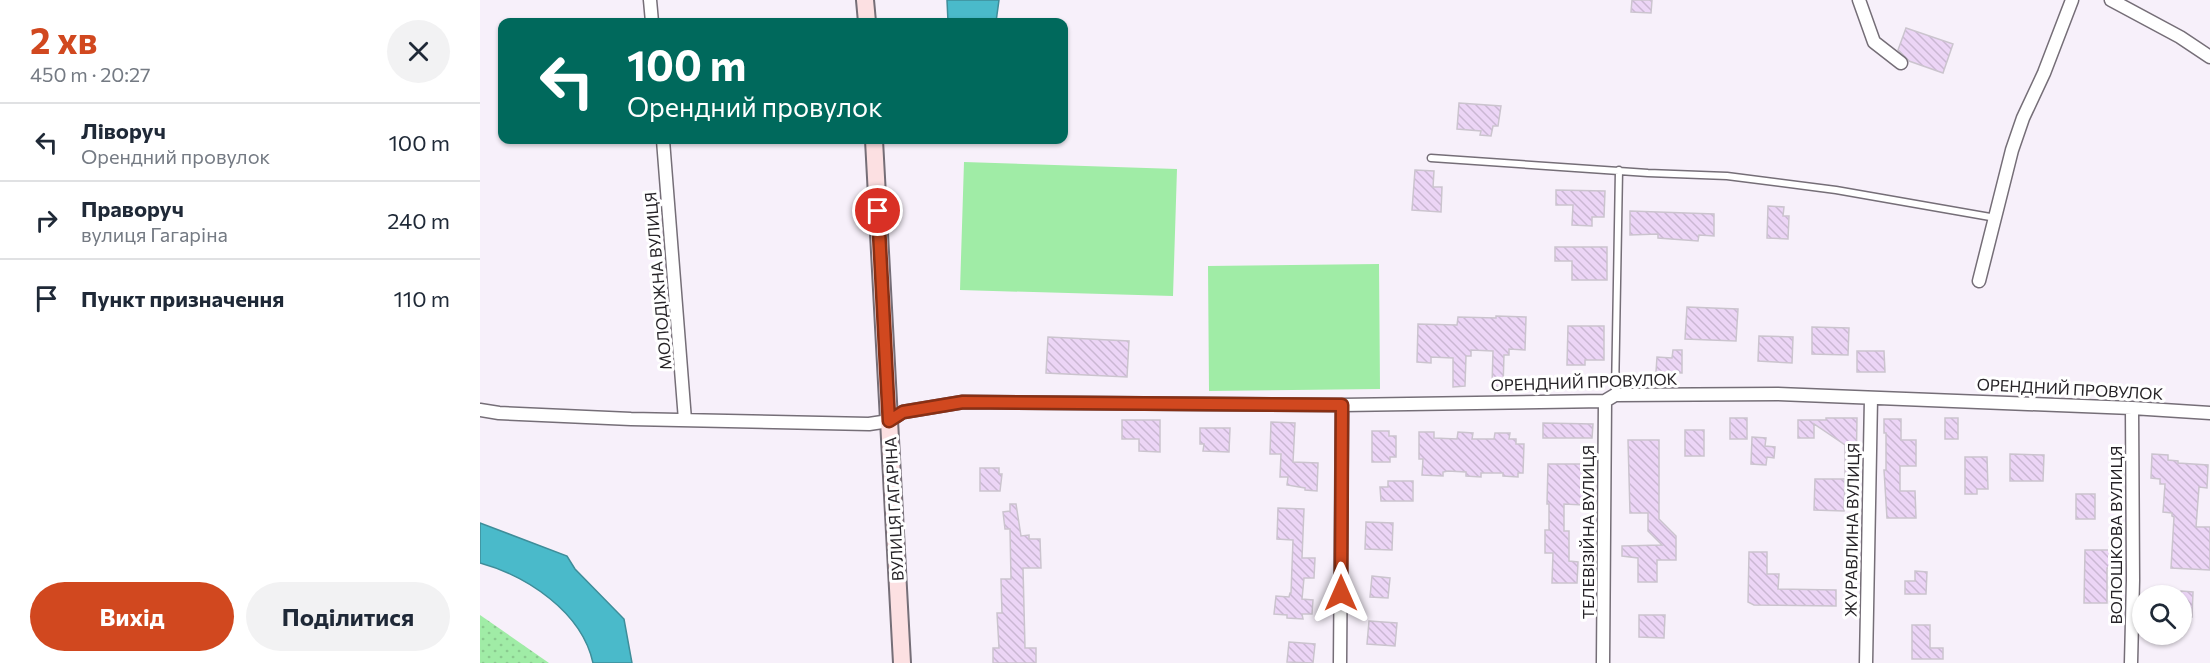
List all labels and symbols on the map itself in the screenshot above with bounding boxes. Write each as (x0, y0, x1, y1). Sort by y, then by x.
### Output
pin (852, 185, 903, 236)
street label: МОЛОДІЖНА ВУЛИЦЯ (640, 191, 675, 371)
street label: ОРЕНДНИЙ ПРОВУЛОК (1490, 369, 1678, 394)
street label: ОРЕНДНИЙ ПРОВУЛОК (1976, 374, 2164, 403)
street label: ВУЛИЦЯ ГАГАРІНА (880, 436, 907, 582)
street label: ЖУРАВЛИНА ВУЛИЦЯ (1840, 443, 1863, 617)
street label: ТЕЛЕВІЗІЙНА ВУЛИЦЯ (1578, 445, 1597, 619)
street label: ВОЛОШКОВА ВУЛИЦЯ (2106, 445, 2125, 625)
position arrow (1309, 561, 1373, 625)

